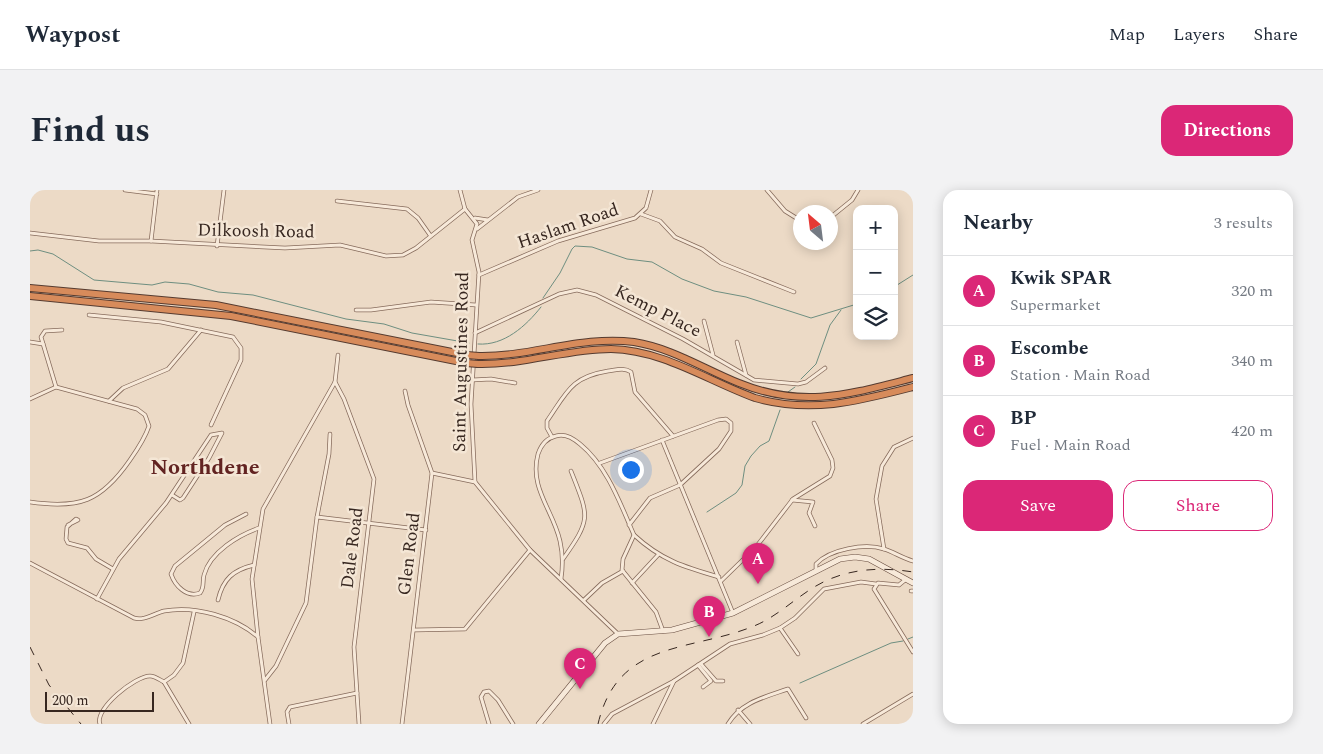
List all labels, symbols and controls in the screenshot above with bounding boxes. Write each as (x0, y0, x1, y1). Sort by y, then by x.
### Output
text: Waypost (25, 17, 121, 53)
text: Map (1109, 21, 1145, 48)
text: Layers (1173, 21, 1225, 48)
text: Share (1253, 21, 1298, 48)
text: Find us (30, 104, 150, 157)
button: Directions (1161, 105, 1293, 156)
street label: Haslam Road (514, 196, 622, 256)
north arrow (793, 205, 838, 250)
map controls (853, 205, 898, 340)
button: + (853, 205, 898, 250)
text: Nearby (963, 207, 1033, 239)
text: 3 results (1214, 211, 1273, 235)
street label: Dilkoosh Road (197, 216, 315, 246)
button: − (853, 250, 898, 295)
text: Kwik SPAR (1010, 264, 1112, 293)
street label: Saint Augustines Road (446, 272, 476, 452)
street label: Kemp Place (610, 278, 706, 344)
text: A (973, 279, 985, 303)
text: 320 m (1231, 279, 1273, 303)
text: Supermarket (1010, 293, 1101, 317)
button: layers (853, 295, 898, 340)
text: Escombe (1010, 334, 1088, 363)
text: B (973, 349, 985, 373)
text: 340 m (1231, 349, 1273, 373)
text: Station · Main Road (1010, 363, 1150, 387)
text: BP (1010, 404, 1036, 433)
text: C (973, 419, 985, 443)
text: 420 m (1231, 419, 1273, 443)
text: Fuel · Main Road (1010, 433, 1131, 457)
district label: Northdene (150, 451, 260, 484)
your location (618, 457, 644, 483)
button: Save (963, 480, 1113, 531)
button: Share (1123, 480, 1273, 531)
street label: Dale Road (334, 506, 370, 590)
street label: Glen Road (391, 511, 427, 597)
pin: A (742, 543, 774, 584)
pin: B (693, 596, 725, 637)
pin: C (564, 648, 596, 689)
scale bar (45, 689, 154, 712)
text: 200 m (52, 690, 89, 711)

